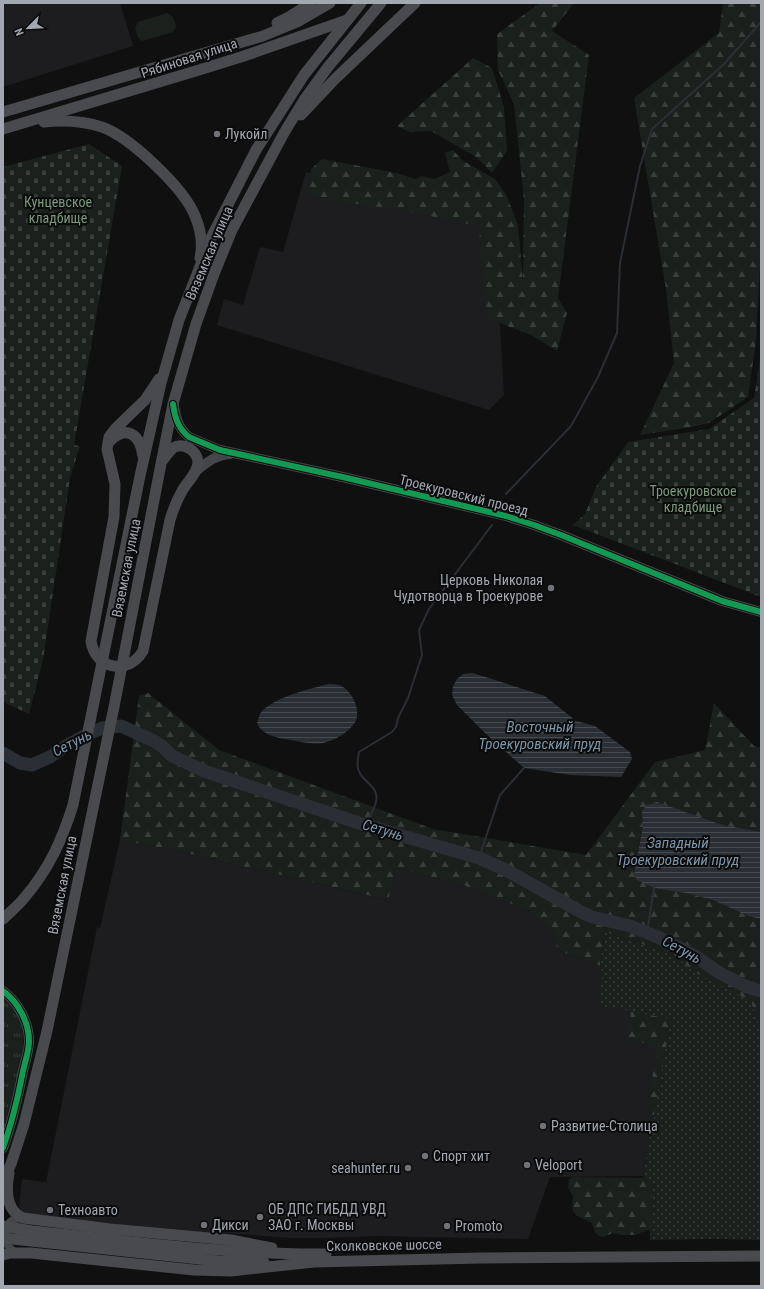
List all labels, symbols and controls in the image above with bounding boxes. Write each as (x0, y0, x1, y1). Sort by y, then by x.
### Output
north arrow (8, 8, 48, 48)
text: N (12, 26, 27, 38)
street label: Рябиновая улица (139, 35, 239, 81)
place label: Лукойл (225, 126, 267, 142)
marker: Лукойл (212, 129, 222, 139)
park label: Кунцевское кладбище (24, 194, 92, 226)
street label: Вяземская улица (182, 204, 236, 302)
street label: Троекуровский проезд (398, 471, 531, 519)
park label: Троекуровское кладбище (649, 483, 737, 515)
street label: Вяземская улица (109, 517, 143, 619)
place label: Церковь Николая Чудотворца в Троекурове (393, 572, 543, 604)
marker: Церковь Николая Чудотворца в Троекурове (546, 583, 556, 593)
water label: Восточный Троекуровский пруд (479, 718, 602, 753)
water label: Сетунь (49, 726, 95, 760)
water label: Сетунь (360, 815, 406, 845)
street label: Вяземская улица (45, 834, 79, 936)
water label: Западный Троекуровский пруд (617, 834, 740, 869)
water label: Сетунь (659, 932, 705, 968)
place label: Развитие-Столица (551, 1118, 658, 1134)
marker: Развитие-Столица (538, 1121, 548, 1131)
place label: Спорт хит (433, 1148, 490, 1164)
marker: Спорт хит (420, 1151, 430, 1161)
place label: Veloport (535, 1157, 582, 1173)
place label: seahunter.ru (331, 1160, 400, 1176)
marker: Veloport (522, 1160, 532, 1170)
marker: seahunter.ru (403, 1163, 413, 1173)
place label: ОБ ДПС ГИБДД УВД ЗАО г. Москвы (268, 1201, 386, 1233)
place label: Техноавто (58, 1202, 118, 1218)
marker: Техноавто (45, 1205, 55, 1215)
marker: ОБ ДПС ГИБДД УВД ЗАО г. Москвы (255, 1212, 265, 1222)
place label: Дикси (212, 1217, 249, 1233)
place label: Promoto (455, 1218, 503, 1234)
marker: Дикси (199, 1220, 209, 1230)
marker: Promoto (442, 1221, 452, 1231)
street label: Сколковское шоссе (326, 1236, 442, 1254)

